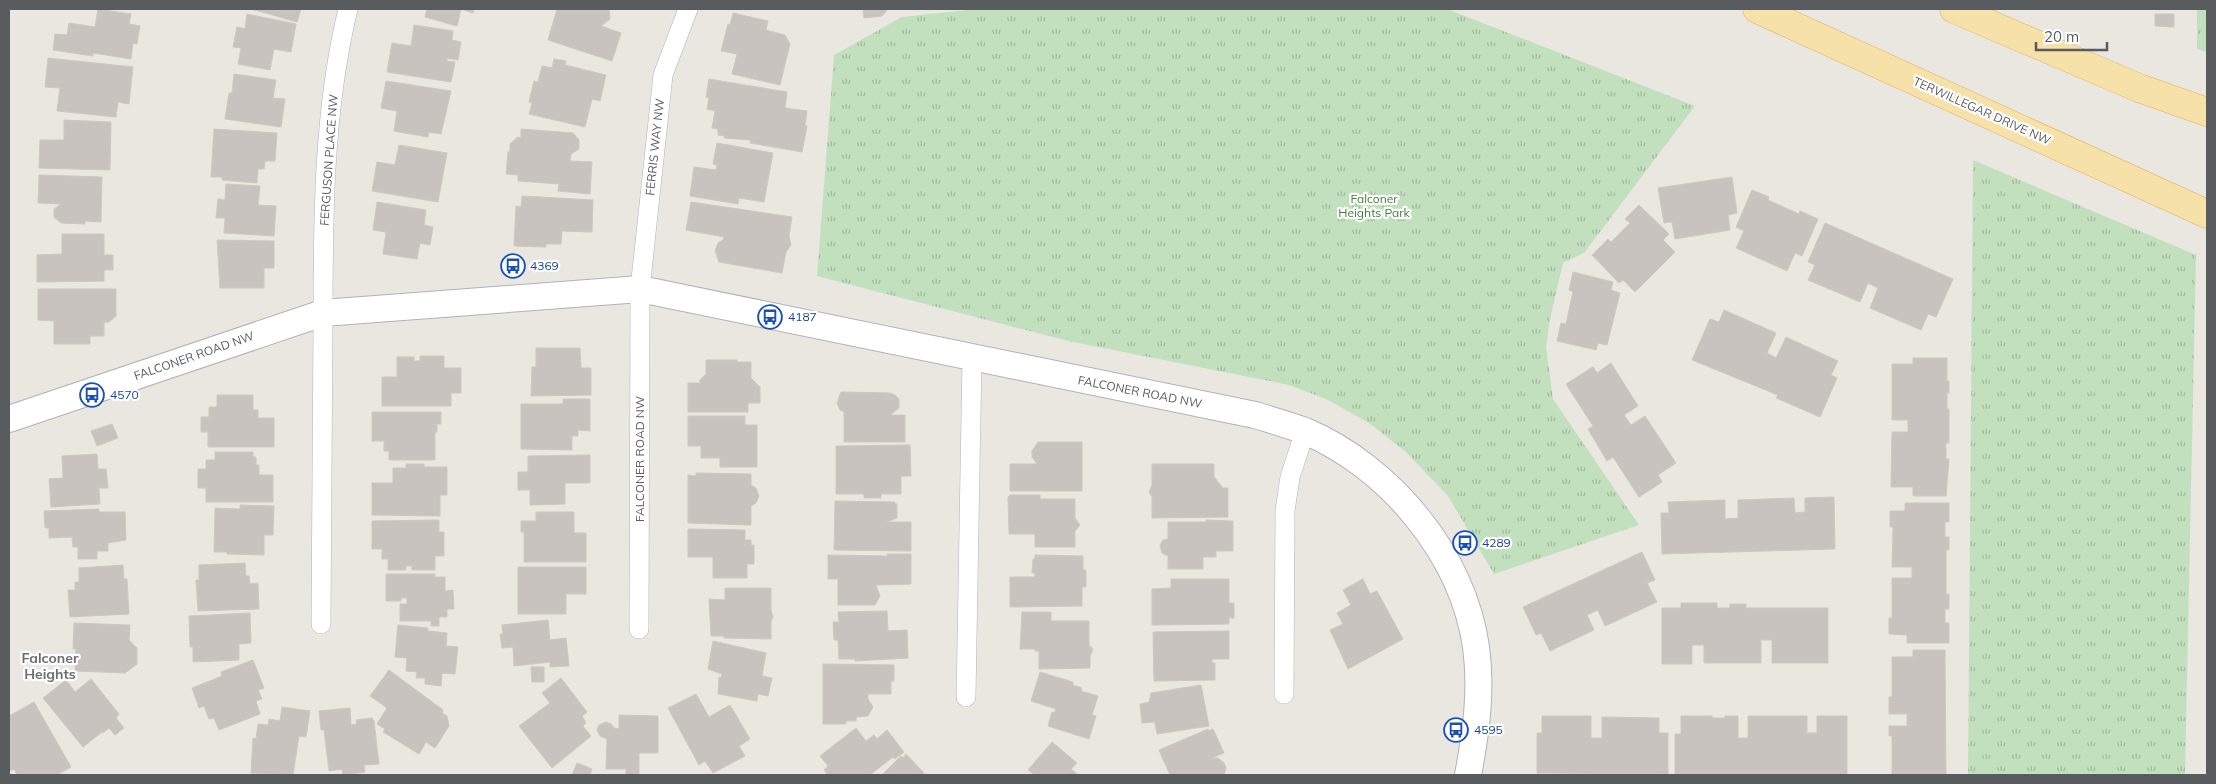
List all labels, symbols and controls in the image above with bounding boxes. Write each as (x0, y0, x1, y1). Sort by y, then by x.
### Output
scale bar (2036, 20, 2107, 52)
text: 20 m (2044, 27, 2079, 46)
street label: TERWILLEGAR DRIVE NW (1911, 73, 2053, 148)
street label: FERGUSON PLACE NW (316, 94, 341, 226)
street label: FERRIS WAY NW (642, 98, 667, 196)
park label: Falconer Heights Park (1338, 191, 1411, 220)
bus stop icon: 4369 (500, 253, 526, 279)
place label: 4369 (530, 258, 559, 273)
bus stop icon: 4187 (757, 304, 783, 330)
place label: 4187 (788, 309, 817, 324)
street label: FALCONER ROAD NW (132, 328, 256, 383)
street label: FALCONER ROAD NW (1077, 372, 1203, 411)
bus stop icon: 4570 (79, 382, 105, 408)
place label: 4570 (110, 387, 139, 402)
street label: FALCONER ROAD NW (632, 396, 647, 522)
bus stop icon: 4289 (1452, 530, 1478, 556)
place label: 4289 (1482, 535, 1511, 550)
district label: Falconer Heights (22, 649, 79, 683)
bus stop icon: 4595 (1443, 717, 1469, 743)
place label: 4595 (1474, 722, 1503, 737)

